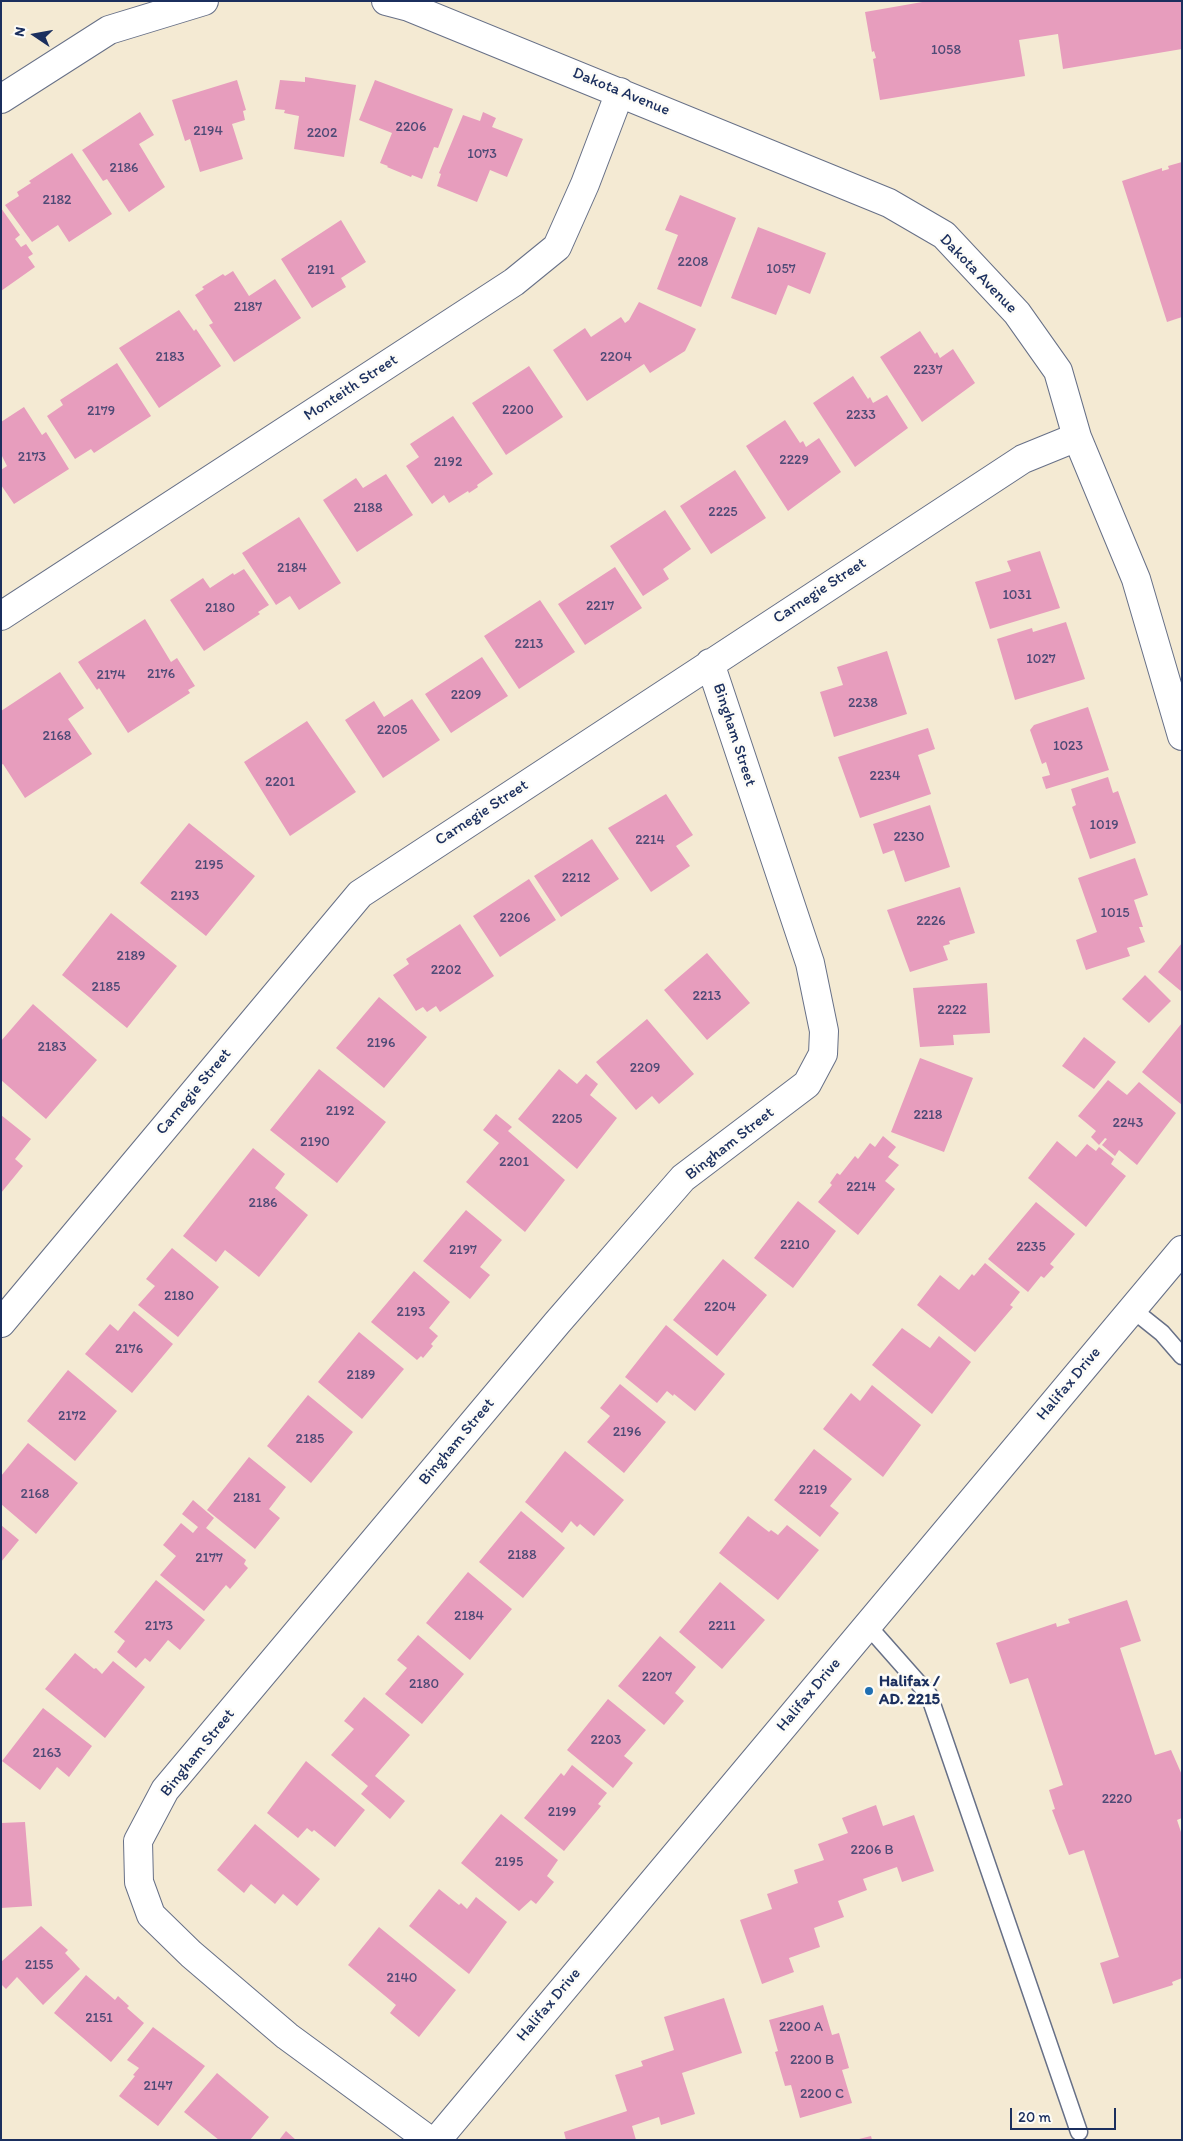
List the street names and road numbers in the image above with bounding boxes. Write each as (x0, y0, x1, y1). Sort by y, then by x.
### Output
street label: Dakota Avenue (570, 64, 672, 120)
street label: Dakota Avenue (935, 230, 1021, 318)
street label: Monteith Street (300, 351, 402, 425)
street label: Carnegie Street (770, 554, 870, 628)
street label: Bingham Street (708, 681, 760, 789)
street label: Carnegie Street (432, 776, 532, 850)
street label: Carnegie Street (152, 1045, 236, 1139)
street label: Bingham Street (682, 1103, 778, 1185)
street label: Halifax Drive (1033, 1343, 1105, 1425)
street label: Bingham Street (415, 1395, 499, 1489)
street label: Halifax Drive (773, 1654, 845, 1736)
street label: Bingham Street (157, 1705, 239, 1801)
street label: Halifax Drive (513, 1964, 585, 2046)

